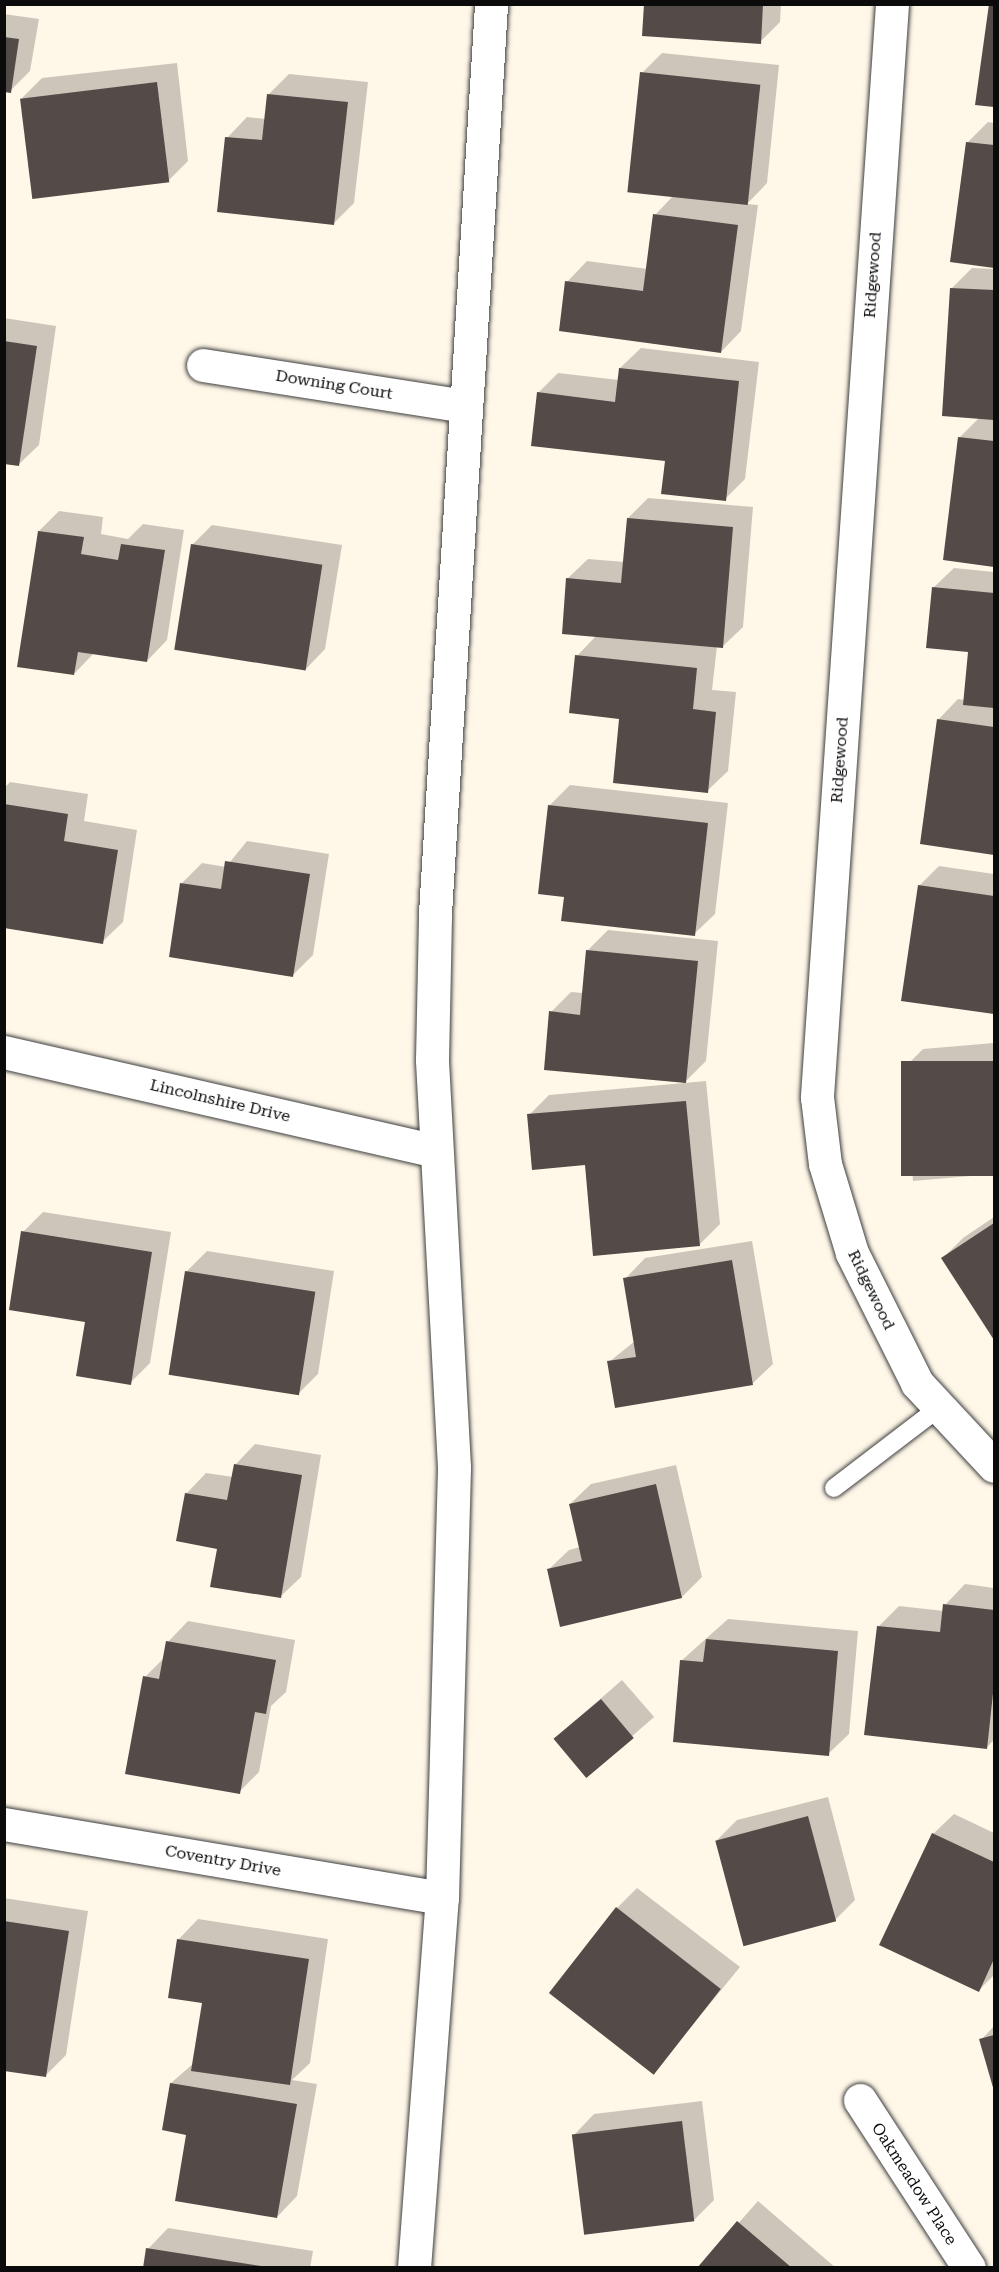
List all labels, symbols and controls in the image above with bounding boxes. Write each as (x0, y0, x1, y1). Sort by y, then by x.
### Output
street label: Ridgewood (860, 231, 886, 319)
street label: Downing Court (274, 366, 394, 404)
street label: Ridgewood (827, 716, 853, 804)
street label: Lincolnshire Drive (148, 1076, 292, 1126)
street label: Ridgewood (843, 1247, 899, 1333)
street label: Coventry Drive (164, 1841, 282, 1881)
street label: Oakmeadow Place (867, 2119, 961, 2249)

